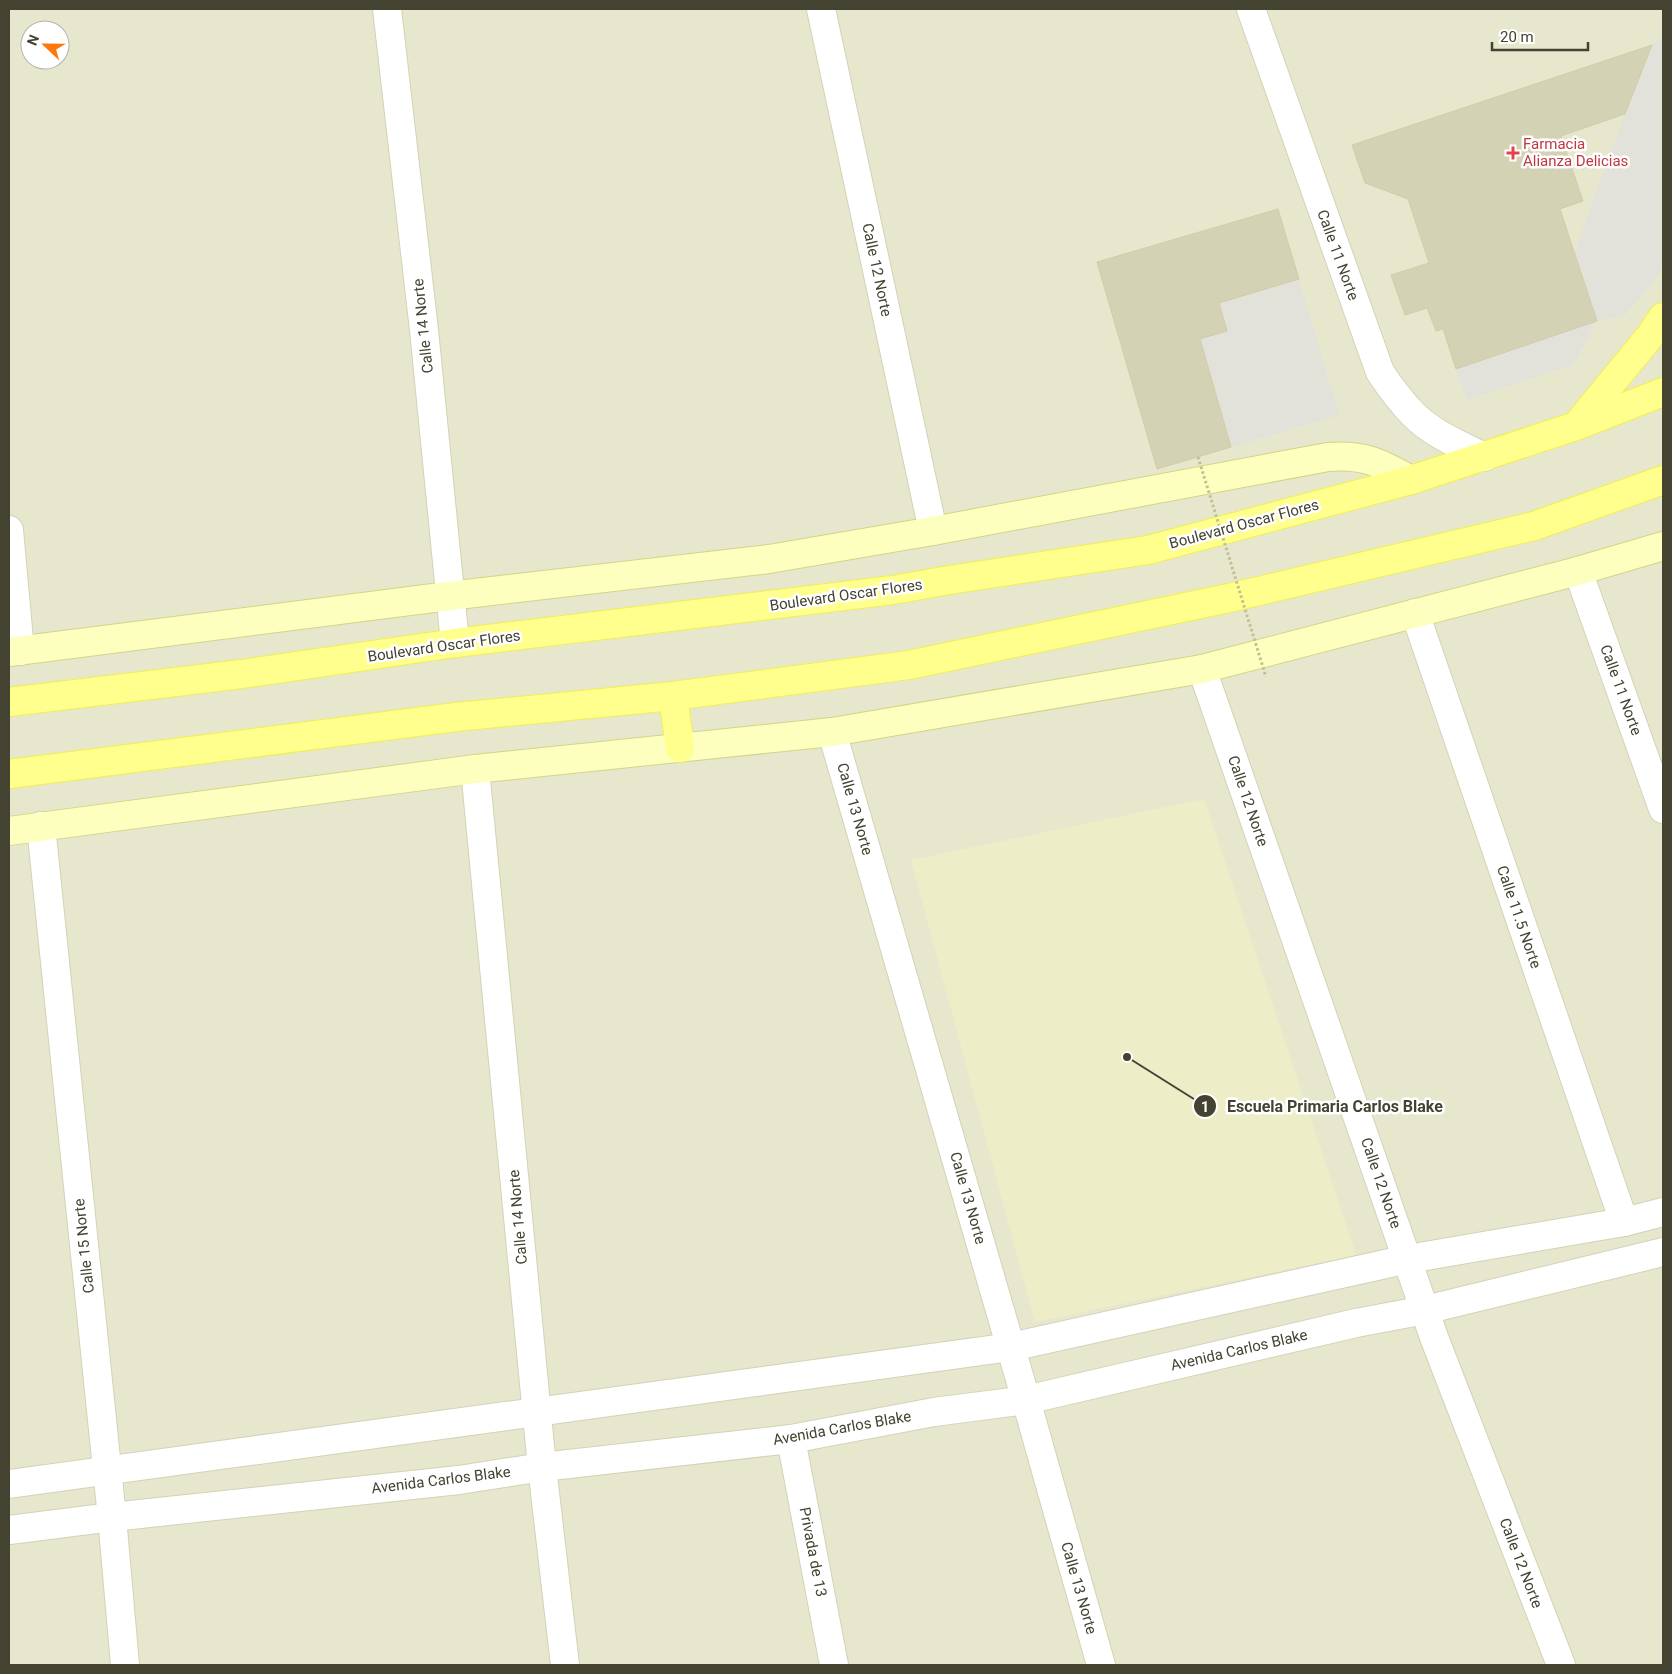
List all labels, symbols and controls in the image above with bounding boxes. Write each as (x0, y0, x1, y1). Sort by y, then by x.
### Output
north arrow (20, 20, 70, 70)
scale bar (1492, 20, 1588, 52)
text: 20 m (1500, 28, 1534, 46)
text: N (24, 33, 42, 48)
place label: Farmacia Alianza Delicias (1523, 135, 1628, 170)
marker: Farmacia Alianza Delicias (1507, 147, 1519, 159)
street label: Calle 11 Norte (1313, 207, 1363, 303)
street label: Calle 12 Norte (858, 222, 896, 318)
street label: Calle 14 Norte (409, 278, 437, 374)
street label: Boulevard Oscar Flores (1167, 495, 1321, 553)
street label: Boulevard Oscar Flores (768, 575, 924, 615)
street label: Boulevard Oscar Flores (366, 626, 522, 666)
street label: Calle 11 Norte (1596, 642, 1646, 738)
street label: Calle 12 Norte (1224, 753, 1272, 849)
street label: Calle 13 Norte (833, 761, 877, 857)
street label: Calle 11.5 Norte (1493, 863, 1545, 971)
callout: Escuela Primaria Carlos Blake (1192, 1091, 1453, 1122)
text: Escuela Primaria Carlos Blake (1227, 1097, 1443, 1116)
text: 1 (1201, 1098, 1209, 1116)
street label: Calle 12 Norte (1357, 1135, 1405, 1231)
street label: Calle 13 Norte (946, 1150, 990, 1246)
street label: Calle 14 Norte (505, 1169, 531, 1265)
street label: Calle 15 Norte (70, 1198, 98, 1294)
street label: Avenida Carlos Blake (1169, 1325, 1309, 1375)
street label: Avenida Carlos Blake (771, 1407, 913, 1449)
street label: Avenida Carlos Blake (370, 1463, 512, 1497)
street label: Privada de 13 (795, 1506, 831, 1598)
street label: Calle 12 Norte (1496, 1515, 1546, 1611)
street label: Calle 13 Norte (1057, 1540, 1101, 1636)

